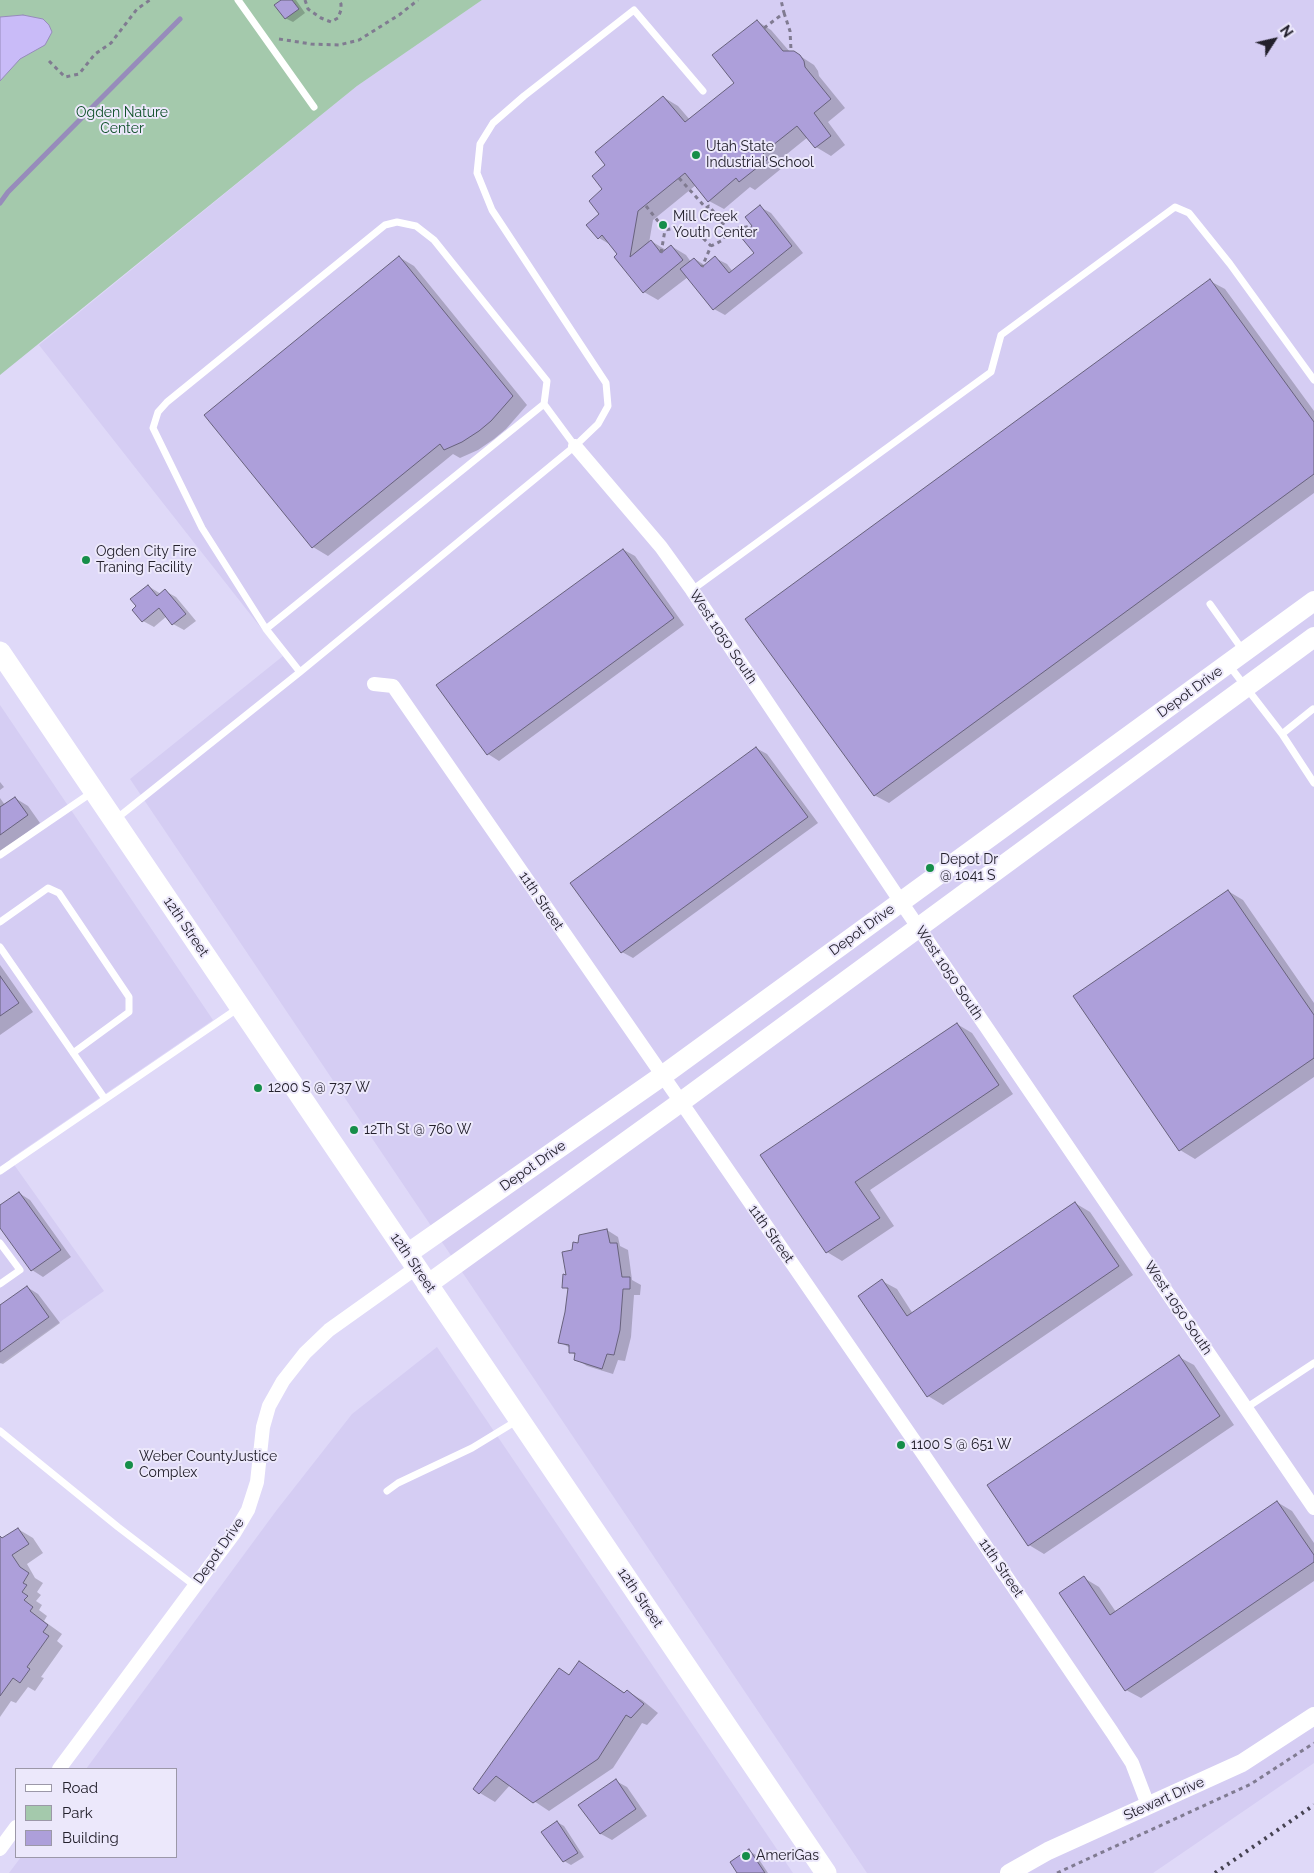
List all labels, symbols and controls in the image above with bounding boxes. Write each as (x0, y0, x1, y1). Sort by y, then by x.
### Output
north arrow (1249, 15, 1299, 65)
text: N (1277, 22, 1296, 40)
park label: Ogden Nature Center (76, 105, 168, 138)
place label: Utah State Industrial School (706, 139, 814, 172)
marker: Utah State Industrial School (690, 149, 702, 161)
place label: Mill Creek Youth Center (673, 209, 758, 242)
marker: Mill Creek Youth Center (657, 219, 669, 231)
place label: Ogden City Fire Traning Facility (96, 544, 197, 576)
marker: Ogden City Fire Traning Facility (80, 554, 92, 566)
street label: West 1050 South (685, 587, 761, 687)
street label: Depot Drive (1154, 663, 1226, 721)
place label: Depot Dr @ 1041 S (940, 852, 998, 884)
marker: Depot Dr @ 1041 S (924, 862, 936, 874)
street label: 11th Street (515, 868, 567, 934)
street label: 12th Street (160, 894, 212, 960)
street label: Depot Drive (826, 901, 898, 959)
street label: West 1050 South (911, 923, 987, 1023)
place label: 1200 S @ 737 W (268, 1080, 370, 1096)
marker: 1200 S @ 737 W (252, 1082, 264, 1094)
place label: 12Th St @ 760 W (364, 1122, 471, 1138)
marker: 12Th St @ 760 W (348, 1124, 360, 1136)
street label: Depot Drive (497, 1137, 569, 1195)
street label: 11th Street (745, 1202, 797, 1266)
street label: 12th Street (387, 1230, 439, 1296)
street label: West 1050 South (1140, 1258, 1216, 1358)
place label: 1100 S @ 651 W (911, 1437, 1011, 1453)
marker: 1100 S @ 651 W (895, 1439, 907, 1451)
place label: Weber CountyJustice Complex (139, 1449, 277, 1481)
marker: Weber CountyJustice Complex (123, 1459, 135, 1471)
street label: Depot Drive (190, 1515, 248, 1587)
street label: 11th Street (975, 1535, 1027, 1601)
street label: 12th Street (614, 1565, 666, 1631)
legend (15, 1768, 178, 1858)
street label: Stewart Drive (1121, 1774, 1207, 1824)
text: Road (62, 1779, 98, 1797)
text: Park (62, 1804, 93, 1822)
text: Building (62, 1829, 119, 1847)
place label: AmeriGas (756, 1848, 819, 1864)
marker: AmeriGas (740, 1850, 752, 1862)

